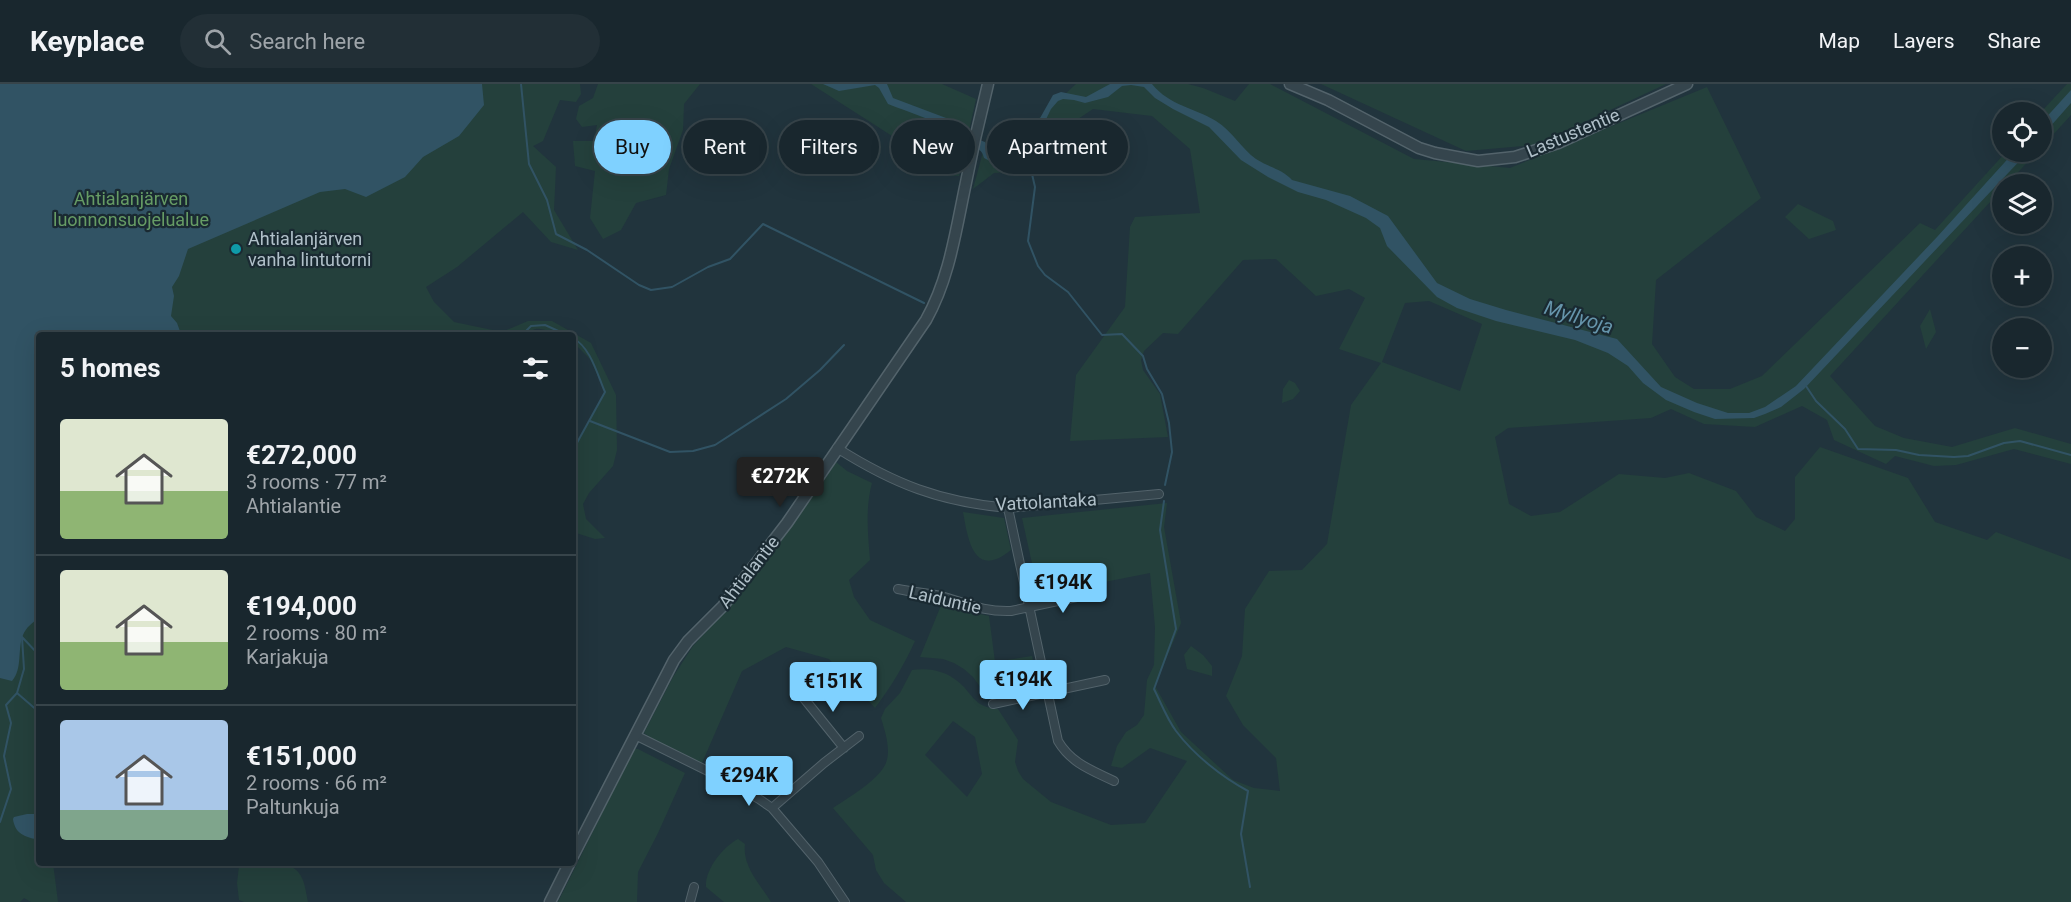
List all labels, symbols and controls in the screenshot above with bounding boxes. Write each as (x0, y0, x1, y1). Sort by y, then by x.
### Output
search box (180, 14, 600, 68)
text: Keyplace (30, 25, 144, 58)
icon: search (201, 25, 234, 58)
text: Search here (249, 29, 365, 54)
text: Map (1818, 29, 1860, 53)
text: Layers (1893, 29, 1954, 53)
text: Share (1987, 29, 2041, 53)
map controls (1992, 102, 2052, 378)
button: locate (1992, 102, 2052, 162)
street label: Lastustentie (1523, 104, 1623, 162)
chip: Buy (594, 120, 671, 174)
chip: Rent (683, 120, 767, 174)
chip: Filters (779, 120, 879, 174)
chip: New (891, 120, 975, 174)
chip: Apartment (987, 120, 1128, 174)
button: layers (1992, 174, 2052, 234)
park label: Ahtialanjärven luonnonsuojelualue (53, 188, 209, 230)
place label: Ahtialanjärven vanha lintutorni (248, 228, 371, 270)
marker: Ahtialanjärven vanha lintutorni (229, 242, 243, 256)
button: + (1992, 246, 2052, 306)
water label: Myllyoja (1542, 295, 1616, 339)
button: − (1992, 318, 2052, 378)
icon: filters (519, 352, 552, 385)
text: 5 homes (60, 353, 161, 383)
text: €272,000 (246, 440, 357, 470)
icon: home (108, 443, 180, 515)
pin: €272K (738, 457, 822, 508)
text: €272K (751, 464, 809, 488)
text: 3 rooms · 77 m² (246, 470, 387, 494)
street label: Vattolantaka (995, 488, 1097, 515)
text: Ahtialantie (246, 494, 341, 518)
street label: Ahtialantie (714, 531, 783, 612)
pin: €194K (1021, 563, 1105, 614)
text: €194K (1034, 570, 1092, 594)
street label: Laiduntie (907, 581, 983, 618)
text: €194,000 (246, 591, 357, 621)
icon: home (108, 594, 180, 666)
text: 2 rooms · 80 m² (246, 621, 387, 645)
text: Karjakuja (246, 645, 329, 669)
pin: €194K (981, 660, 1065, 711)
pin: €151K (791, 662, 875, 713)
text: €194K (994, 667, 1052, 691)
text: €151K (804, 669, 862, 693)
text: €151,000 (246, 741, 357, 771)
icon: home (108, 744, 180, 816)
pin: €294K (707, 756, 791, 807)
text: €294K (720, 763, 778, 787)
text: 2 rooms · 66 m² (246, 771, 387, 795)
text: Paltunkuja (246, 795, 340, 819)

